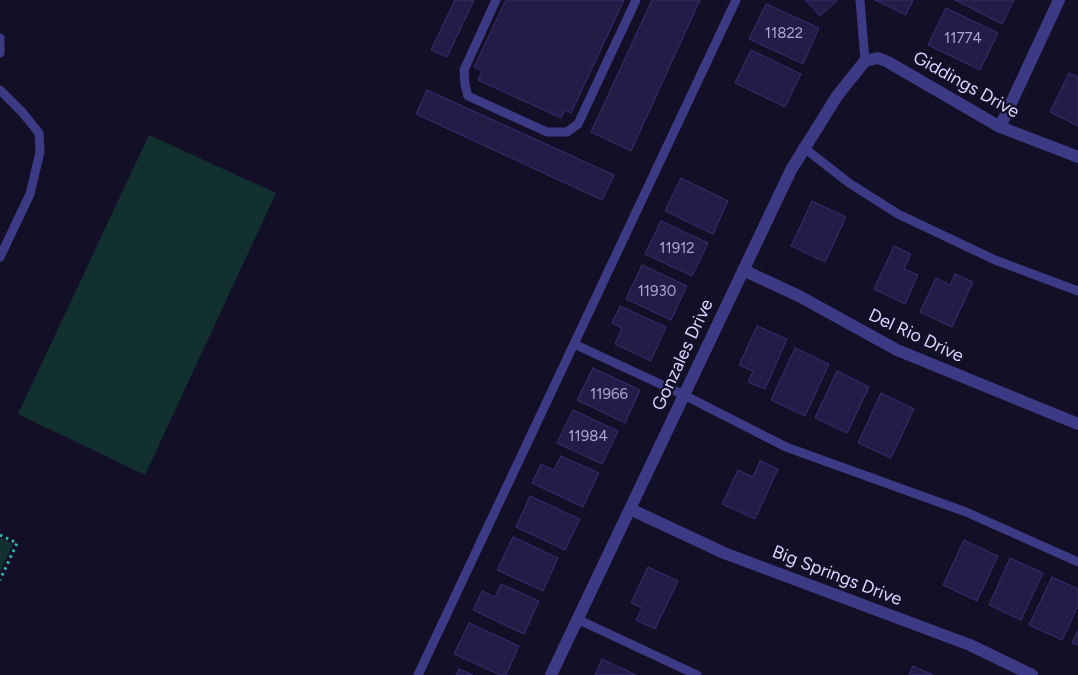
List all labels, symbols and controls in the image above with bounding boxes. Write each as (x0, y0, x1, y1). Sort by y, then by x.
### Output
house number: 11822 (765, 25, 803, 43)
house number: 11774 (944, 30, 982, 48)
street label: Giddings Drive (909, 47, 1023, 123)
house number: 11912 (659, 240, 695, 258)
house number: 11930 (638, 283, 676, 301)
street label: Gonzales Drive (648, 296, 718, 414)
street label: Del Rio Drive (865, 305, 967, 367)
house number: 11966 (590, 386, 628, 404)
house number: 11984 (568, 428, 608, 446)
street label: Big Springs Drive (769, 541, 905, 611)

